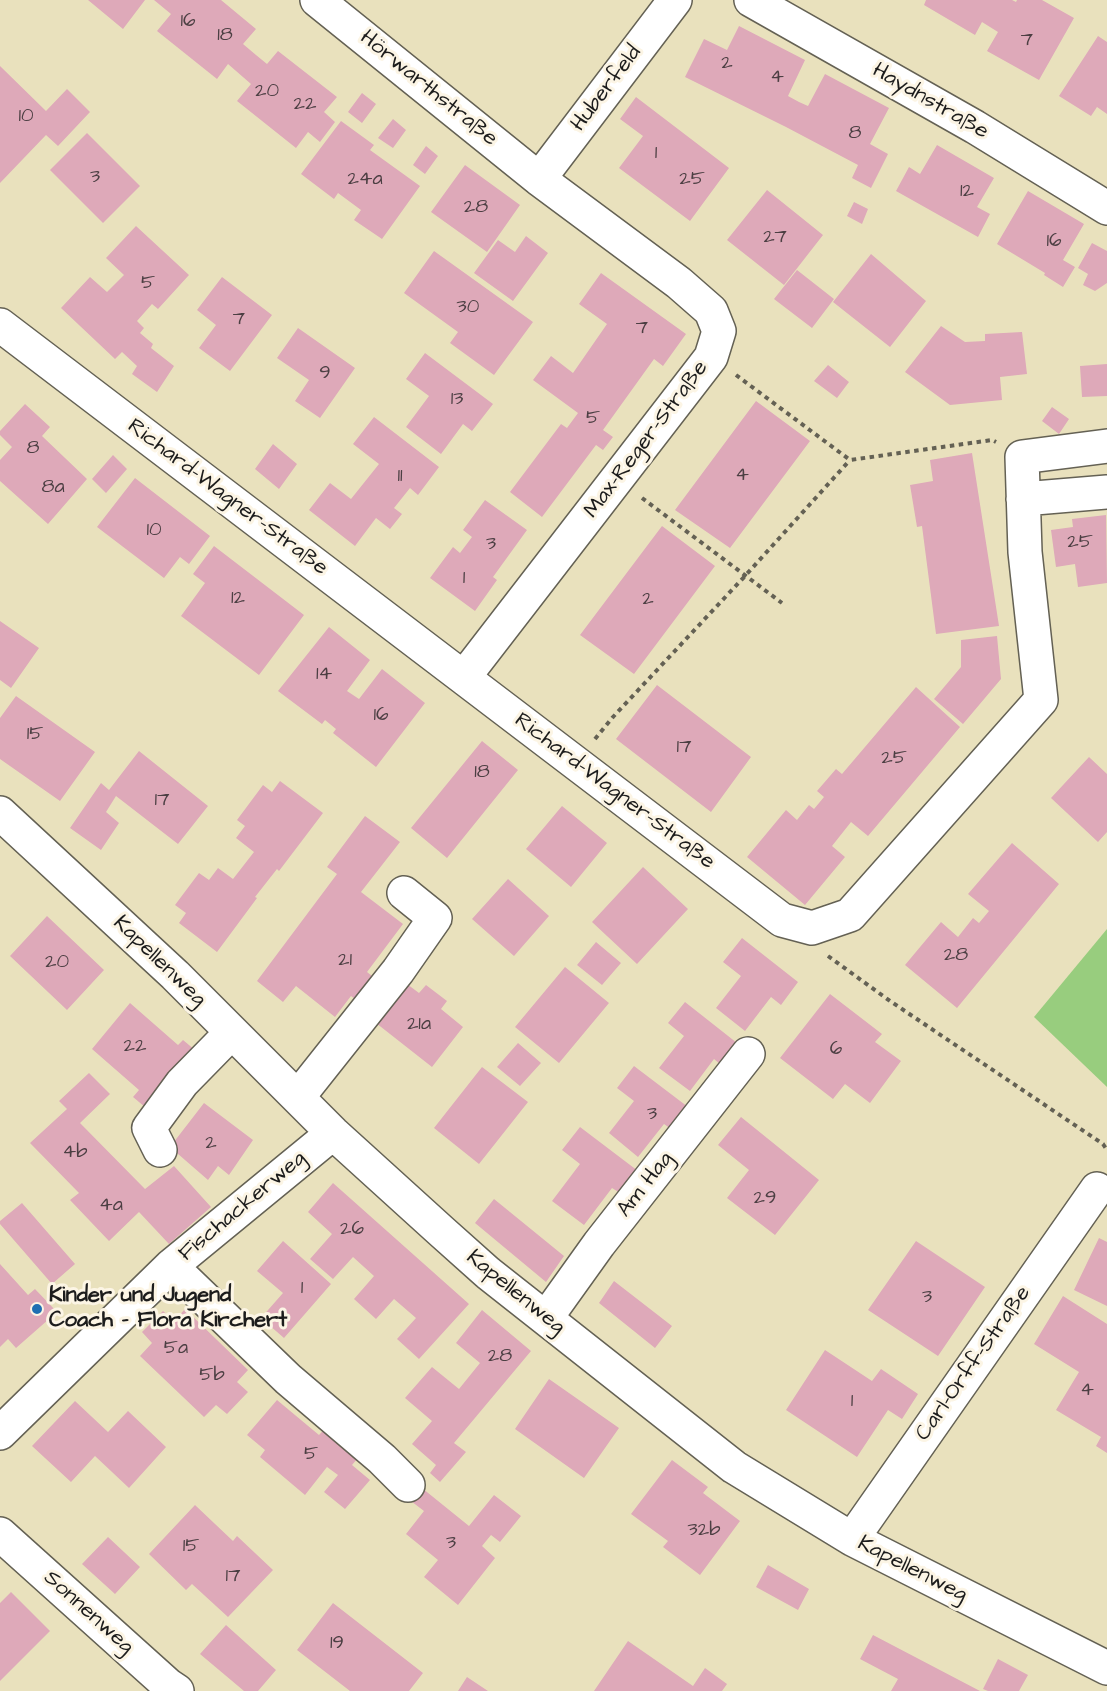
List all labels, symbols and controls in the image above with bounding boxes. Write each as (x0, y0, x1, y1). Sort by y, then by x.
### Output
house number: 16 (180, 10, 196, 34)
house number: 18 (217, 24, 233, 48)
street label: Hörwarthstraße (354, 25, 502, 153)
house number: 7 (1021, 29, 1033, 53)
street label: Huberfeld (566, 41, 648, 137)
house number: 2 (721, 52, 733, 76)
street label: Haydnstraße (867, 58, 993, 146)
house number: 4 (770, 66, 784, 90)
house number: 20 (255, 80, 279, 104)
house number: 22 (294, 93, 316, 117)
house number: 10 (18, 105, 34, 129)
house number: 8 (849, 122, 861, 146)
house number: 1 (655, 142, 657, 166)
house number: 3 (90, 166, 100, 190)
house number: 24a (347, 168, 383, 192)
house number: 25 (679, 168, 705, 192)
house number: 12 (960, 180, 974, 204)
house number: 28 (464, 196, 488, 220)
house number: 27 (763, 226, 787, 250)
house number: 16 (1046, 230, 1062, 254)
house number: 5 (141, 272, 155, 296)
house number: 30 (457, 296, 479, 320)
house number: 7 (233, 308, 245, 332)
house number: 7 (636, 317, 648, 341)
street label: Max-Reger-Straße (579, 356, 715, 524)
house number: 9 (319, 362, 331, 386)
house number: 13 (451, 388, 463, 412)
house number: 5 (586, 407, 600, 431)
street label: Richard-Wagner-Straße (122, 414, 332, 582)
house number: 8 (27, 437, 39, 461)
house number: 4 (735, 464, 749, 488)
house number: 11 (397, 465, 403, 489)
house number: 8a (41, 476, 65, 500)
house number: 10 (146, 519, 162, 543)
house number: 25 (1067, 531, 1093, 555)
house number: 3 (486, 533, 496, 557)
house number: 1 (463, 567, 465, 591)
house number: 12 (231, 587, 245, 611)
house number: 2 (642, 588, 654, 612)
house number: 14 (316, 663, 332, 687)
house number: 16 (373, 704, 389, 728)
street label: Richard-Wagner-Straße (509, 708, 719, 876)
house number: 15 (27, 723, 43, 747)
house number: 17 (677, 736, 691, 760)
house number: 25 (881, 747, 907, 771)
house number: 18 (474, 761, 490, 785)
house number: 17 (155, 789, 169, 813)
street label: Kapellenweg (107, 911, 211, 1013)
house number: 28 (944, 944, 968, 968)
house number: 21 (338, 949, 352, 973)
house number: 20 (45, 951, 69, 975)
house number: 21a (407, 1013, 431, 1037)
house number: 22 (124, 1035, 146, 1059)
house number: 6 (830, 1038, 842, 1062)
house number: 3 (647, 1103, 657, 1127)
house number: 2 (205, 1132, 217, 1156)
house number: 4b (63, 1141, 87, 1165)
street label: Fischackerweg (174, 1146, 312, 1268)
street label: Am Hag (612, 1147, 680, 1223)
house number: 29 (754, 1187, 776, 1211)
house number: 4a (99, 1194, 123, 1218)
house number: 26 (340, 1218, 364, 1242)
street label: Kapellenweg (460, 1245, 570, 1341)
house number: 1 (301, 1277, 303, 1301)
street label: Carl-Orff-Straße (911, 1282, 1037, 1446)
place label: Kinder und Jugend Coach - Flora Kirchert (49, 1283, 287, 1334)
house number: 3 (922, 1286, 932, 1310)
marker: Kinder und Jugend Coach - Flora Kirchert (30, 1302, 44, 1316)
house number: 5a (164, 1337, 188, 1361)
house number: 28 (488, 1345, 512, 1369)
house number: 5b (199, 1364, 225, 1388)
house number: 4 (1080, 1379, 1094, 1403)
house number: 1 (851, 1390, 853, 1414)
house number: 5 (304, 1443, 318, 1467)
house number: 32b (688, 1519, 720, 1543)
street label: Kapellenweg (853, 1531, 971, 1609)
house number: 3 (446, 1532, 456, 1556)
house number: 15 (183, 1535, 199, 1559)
house number: 17 (226, 1565, 240, 1589)
street label: Sonnenweg (37, 1566, 139, 1660)
house number: 19 (330, 1632, 344, 1656)

